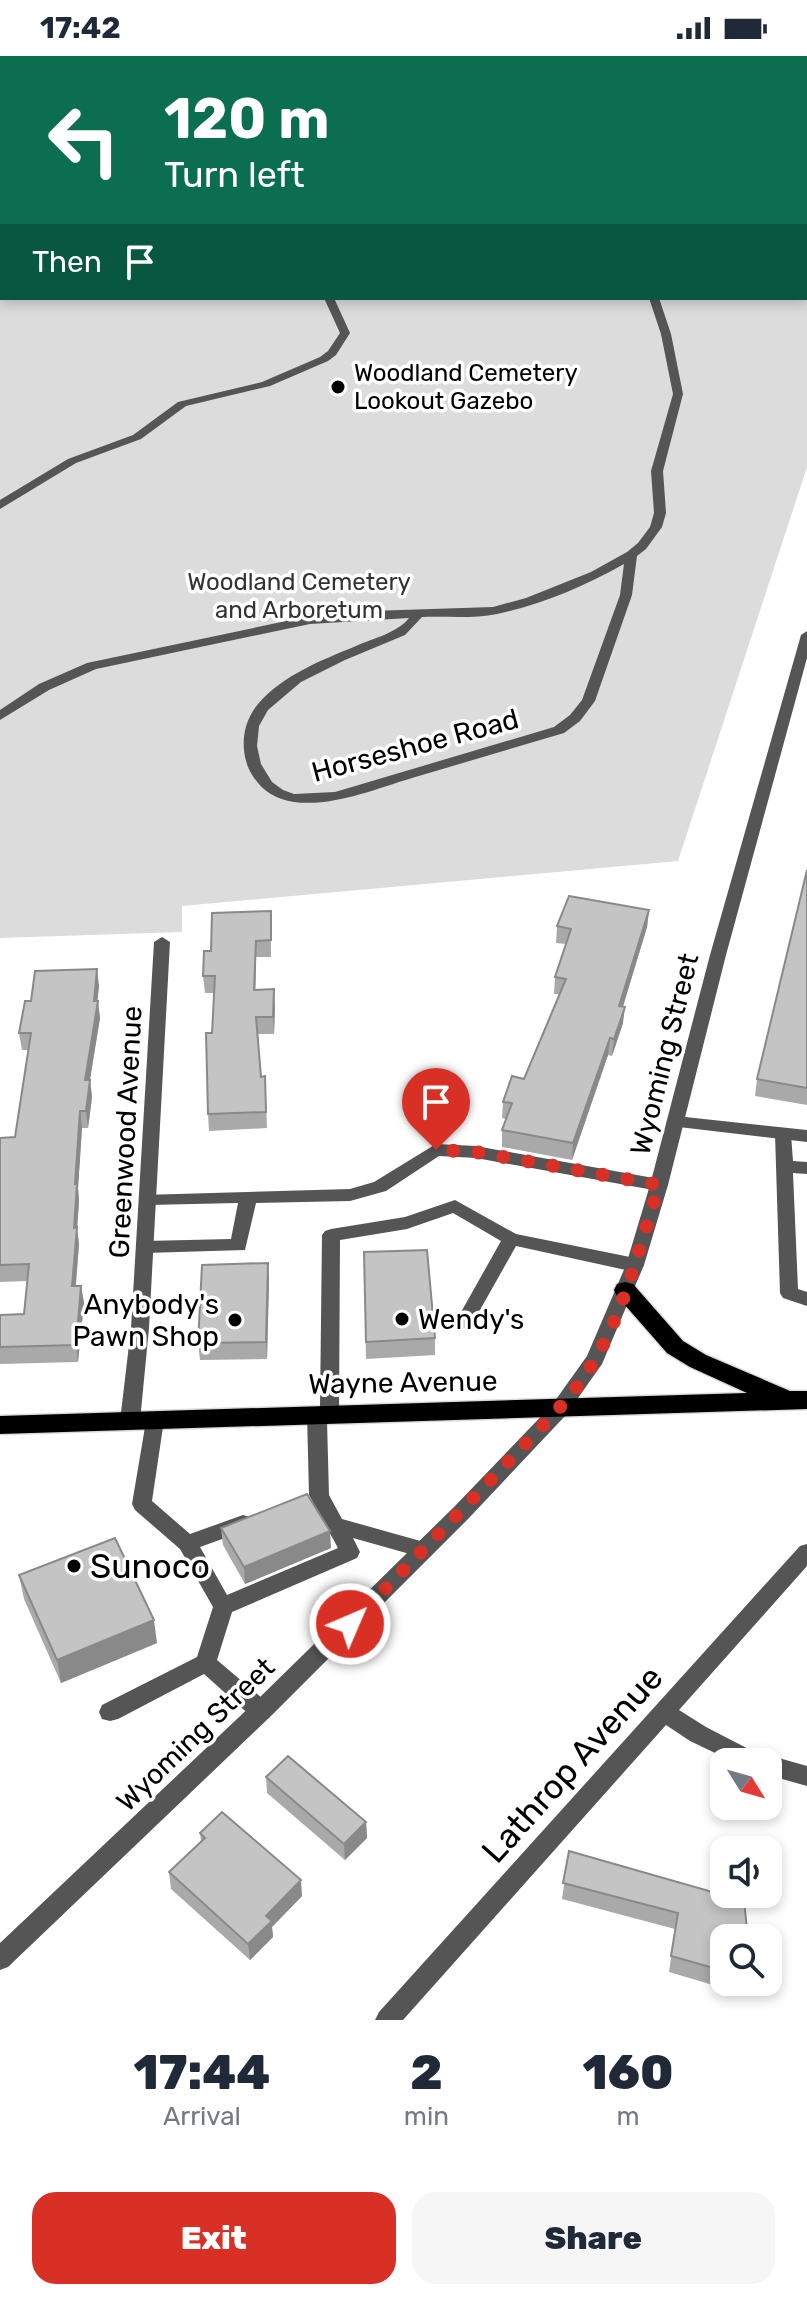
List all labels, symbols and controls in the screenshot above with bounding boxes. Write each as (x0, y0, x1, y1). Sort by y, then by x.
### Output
text: 17:42 (40, 10, 121, 46)
text: 120 m (164, 86, 330, 152)
icon: left (32, 88, 136, 192)
text: Turn left (164, 153, 305, 196)
icon: arrive (118, 240, 162, 284)
text: Then (32, 244, 102, 280)
place label: Woodland Cemetery Lookout Gazebo (354, 359, 578, 415)
marker: Woodland Cemetery Lookout Gazebo (329, 378, 347, 396)
park label: Woodland Cemetery and Arboretum (187, 568, 411, 624)
street label: Horseshoe Road (308, 702, 522, 789)
street label: Wyoming Street (623, 950, 705, 1158)
street label: Greenwood Avenue (102, 1005, 149, 1259)
pin (402, 1068, 470, 1150)
icon: arrive (414, 1080, 458, 1124)
place label: Anybody's Pawn Shop (72, 1288, 219, 1353)
place label: Wendy's (418, 1303, 524, 1336)
marker: Wendy's (393, 1310, 411, 1328)
marker: Anybody's Pawn Shop (226, 1311, 244, 1329)
street label: Wayne Avenue (308, 1364, 498, 1401)
place label: Sunoco (90, 1546, 210, 1587)
marker: Sunoco (65, 1557, 83, 1575)
position arrow (308, 1582, 392, 1666)
street label: Wyoming Street (110, 1651, 281, 1818)
street label: Lathrop Avenue (473, 1657, 671, 1871)
north arrow (710, 1748, 782, 1820)
map controls (710, 1748, 782, 1996)
button: sound (710, 1836, 782, 1908)
button: search (710, 1924, 782, 1996)
text: 17:44 (133, 2044, 270, 2101)
text: 2 (410, 2044, 443, 2101)
text: 160 (582, 2044, 674, 2101)
text: Arrival (163, 2101, 241, 2132)
text: min (404, 2101, 449, 2132)
text: m (616, 2101, 640, 2132)
button: Exit (32, 2192, 396, 2284)
button: Share (412, 2192, 775, 2284)

